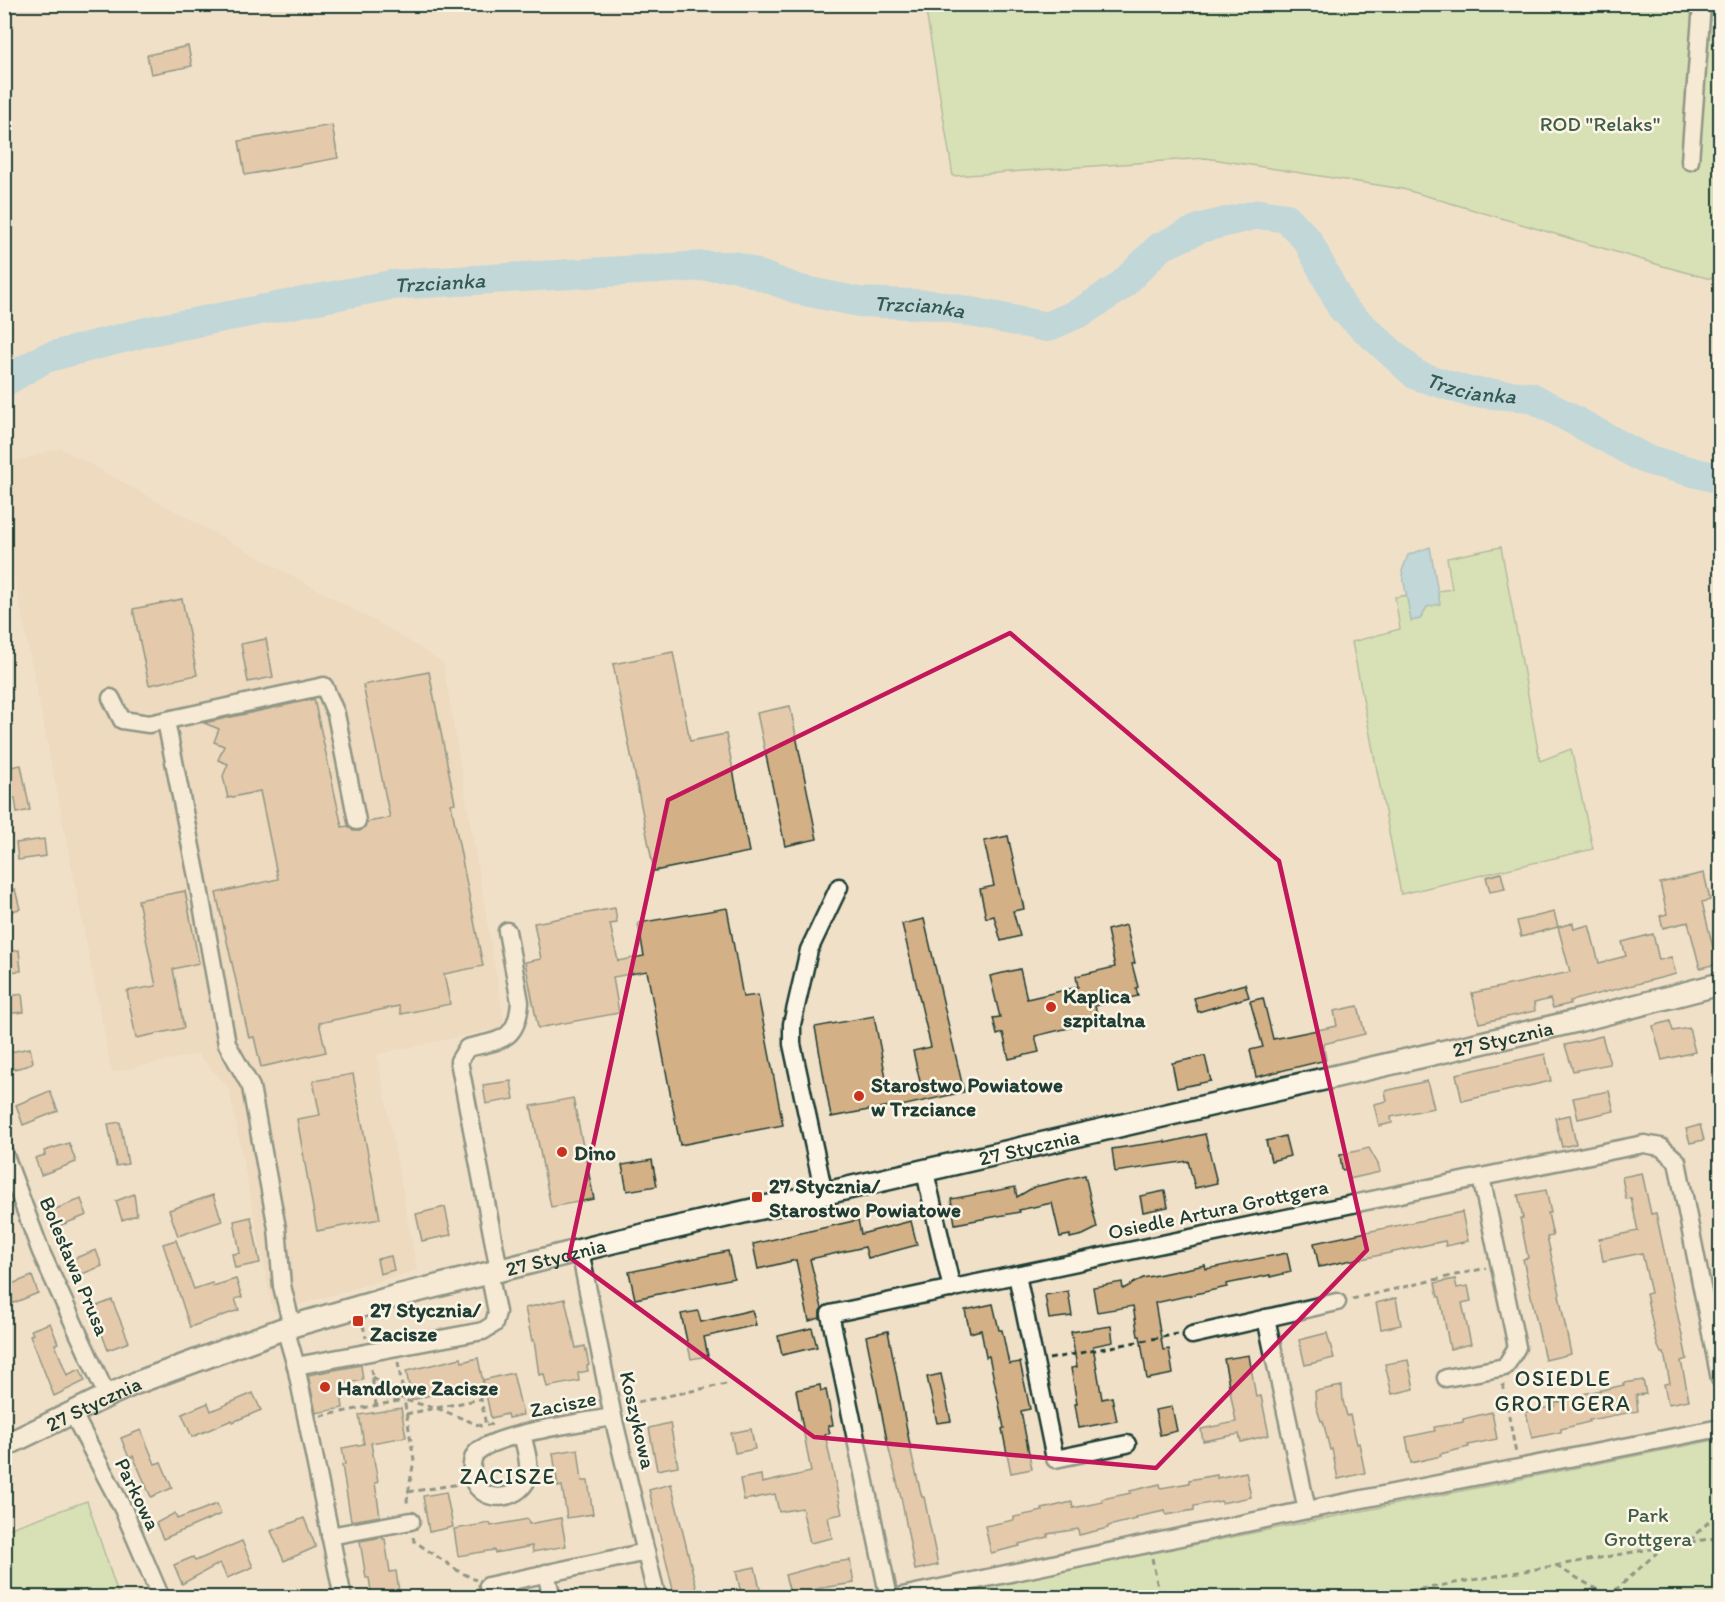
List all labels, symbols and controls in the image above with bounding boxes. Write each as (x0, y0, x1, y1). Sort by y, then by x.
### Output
park label: ROD "Relaks" (1540, 111, 1660, 136)
water label: Trzcianka (393, 266, 487, 298)
water label: Trzcianka (873, 289, 968, 324)
water label: Trzcianka (1423, 366, 1518, 409)
place label: Kaplica szpitalna (1063, 983, 1146, 1033)
marker: Kaplica szpitalna (1044, 1000, 1058, 1014)
street label: 27 Stycznia (1450, 1014, 1555, 1062)
place label: Starostwo Powiatowe w Trzciance (871, 1072, 1063, 1121)
marker: Starostwo Powiatowe w Trzciance (852, 1089, 866, 1103)
street label: 27 Stycznia (976, 1123, 1082, 1170)
place label: Dino (574, 1140, 616, 1165)
marker: Dino (555, 1145, 569, 1159)
place label: 27 Stycznia/ Starostwo Powiatowe (769, 1173, 961, 1222)
street label: Osiedle Artura Grottgera (1106, 1173, 1330, 1245)
marker: 27 Stycznia/ Starostwo Powiatowe (750, 1190, 764, 1204)
street label: Bolesława Prusa (34, 1193, 116, 1339)
street label: 27 Stycznia (503, 1232, 608, 1281)
place label: 27 Stycznia/ Zacisze (370, 1297, 481, 1346)
marker: 27 Stycznia/ Zacisze (351, 1314, 365, 1328)
district label: OSIEDLE GROTTGERA (1495, 1365, 1631, 1417)
street label: Koszykowa (615, 1369, 661, 1471)
street label: 27 Stycznia (42, 1370, 145, 1436)
place label: Handlowe Zacisze (337, 1375, 498, 1400)
marker: Handlowe Zacisze (318, 1380, 332, 1394)
street label: Zacisze (528, 1385, 598, 1423)
street label: Parkowa (110, 1454, 166, 1534)
district label: ZACISZE (460, 1463, 556, 1490)
park label: Park Grottgera (1604, 1502, 1692, 1551)

